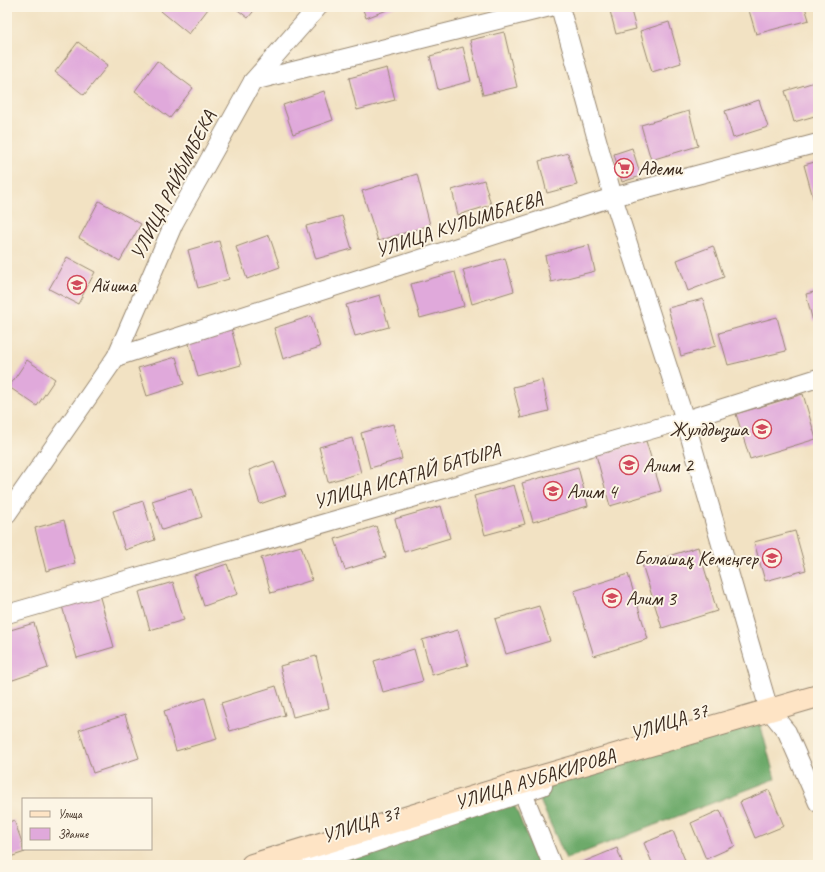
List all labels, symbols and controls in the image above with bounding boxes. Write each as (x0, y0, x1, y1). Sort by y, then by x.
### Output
street label: УЛИЦА РАЙЫМБЕКА (125, 106, 222, 264)
place label: Адеми (638, 156, 683, 181)
supermarket icon: Адеми (613, 157, 635, 179)
street label: УЛИЦА КУЛЫМБАЕВА (372, 185, 547, 263)
place label: Айиша (91, 273, 138, 298)
school or university icon: Айиша (66, 274, 88, 296)
place label: Жулддызша (669, 417, 749, 443)
school or university icon: Жулддызша (751, 418, 773, 440)
street label: УЛИЦА ИСАТАЙ БАТЫРА (311, 437, 504, 515)
place label: Алим 2 (643, 453, 695, 478)
school or university icon: Алим 2 (618, 454, 640, 476)
place label: Алим 4 (567, 479, 619, 504)
school or university icon: Алим 4 (542, 480, 564, 502)
place label: Болашақ Кемеңгер (634, 546, 759, 571)
school or university icon: Болашақ Кемеңгер (761, 547, 783, 569)
place label: Алим 3 (626, 586, 678, 611)
school or university icon: Алим 3 (601, 587, 623, 609)
street label: УЛИЦА 37 (627, 697, 712, 746)
street label: УЛИЦА АУБАКИРОВА (452, 742, 619, 815)
legend (22, 798, 152, 850)
street label: УЛИЦА 37 (319, 799, 404, 848)
text: Улица (58, 806, 83, 822)
text: Здание (58, 826, 89, 842)

